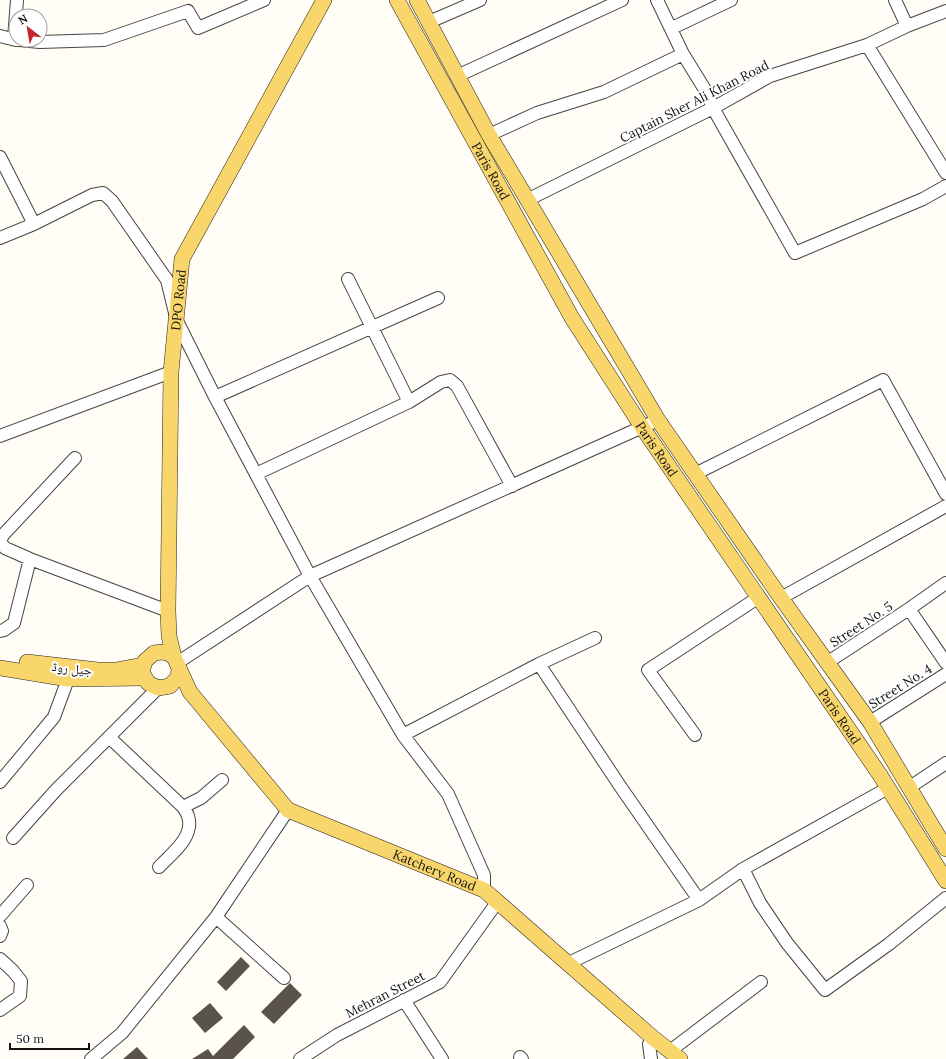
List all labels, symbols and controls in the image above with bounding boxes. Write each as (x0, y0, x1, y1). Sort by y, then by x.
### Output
north arrow (8, 8, 48, 48)
text: N (16, 11, 31, 28)
street label: Captain Sher Ali Khan Road (617, 56, 772, 146)
street label: Paris Road (468, 139, 513, 203)
street label: DPO Road (167, 268, 190, 331)
street label: Paris Road (632, 418, 682, 480)
street label: Street No. 5 (827, 598, 896, 651)
street label: جیل روڈ (51, 658, 93, 679)
street label: Street No. 4 (866, 660, 935, 713)
street label: Paris Road (815, 686, 864, 748)
street label: Katchery Road (390, 846, 479, 895)
street label: Mehran Street (343, 967, 428, 1022)
scale bar (10, 1025, 89, 1051)
text: 50 m (16, 1031, 44, 1046)

